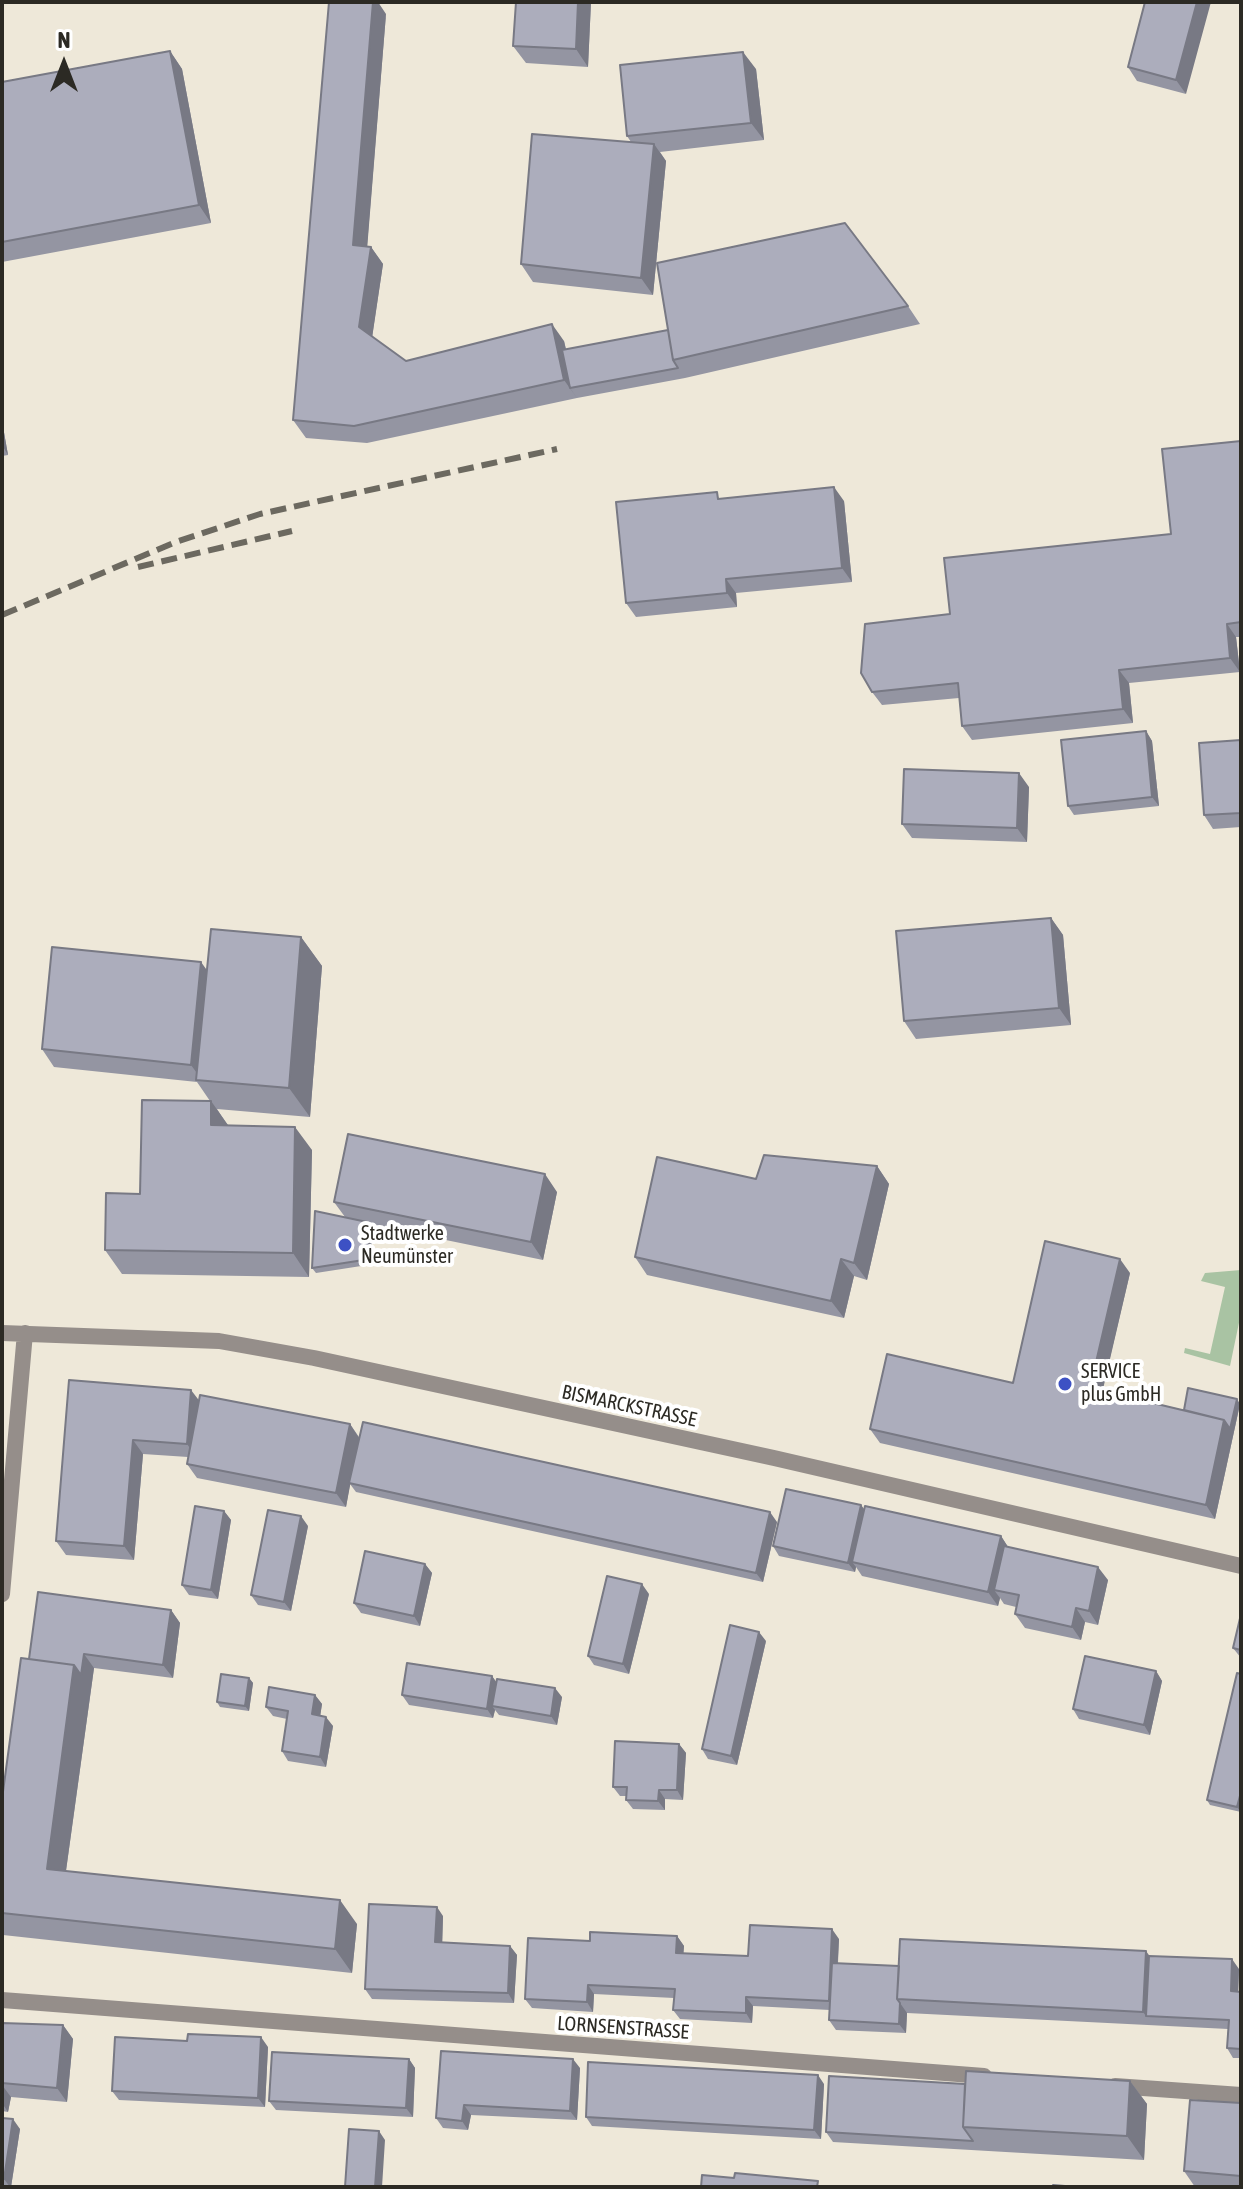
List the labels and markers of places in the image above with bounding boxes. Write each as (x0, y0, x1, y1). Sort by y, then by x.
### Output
place label: Stadtwerke Neumünster (361, 1222, 453, 1269)
marker: Stadtwerke Neumünster (336, 1236, 354, 1254)
place label: SERVICE plus GmbH (1081, 1360, 1161, 1407)
marker: SERVICE plus GmbH (1056, 1375, 1074, 1393)

